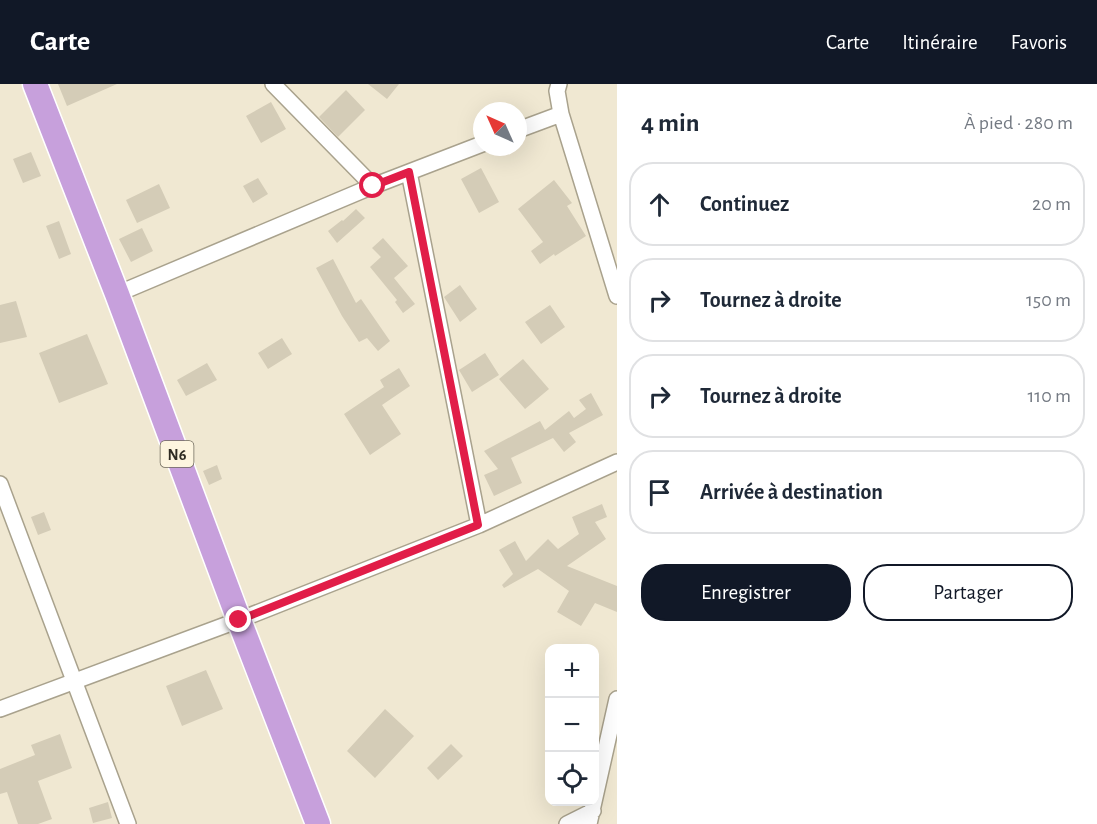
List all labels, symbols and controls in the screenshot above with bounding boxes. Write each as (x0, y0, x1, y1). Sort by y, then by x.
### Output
text: Carte (30, 28, 90, 56)
text: Carte (826, 32, 869, 53)
text: Itinéraire (902, 32, 978, 53)
text: Favoris (1011, 32, 1067, 53)
north arrow (473, 102, 527, 156)
text: 4 min (641, 110, 700, 136)
text: À pied · 280 m (964, 113, 1073, 133)
route start (359, 172, 385, 198)
icon: ahead (643, 188, 676, 221)
text: Continuez (700, 193, 789, 215)
text: 20 m (1032, 194, 1071, 214)
icon: right (643, 284, 676, 317)
text: Tournez à droite (700, 289, 842, 311)
text: 150 m (1026, 290, 1071, 310)
icon: right (643, 380, 676, 413)
text: Tournez à droite (700, 385, 842, 407)
text: 110 m (1027, 386, 1071, 406)
road number: N6 (160, 441, 194, 467)
icon: arrive (643, 476, 676, 509)
text: Arrivée à destination (700, 481, 883, 503)
button: Enregistrer (641, 564, 851, 621)
button: Partager (863, 564, 1073, 621)
route end (225, 606, 251, 632)
map controls (545, 644, 599, 806)
button: + (545, 644, 599, 698)
button: − (545, 698, 599, 752)
button: locate (545, 752, 599, 806)

